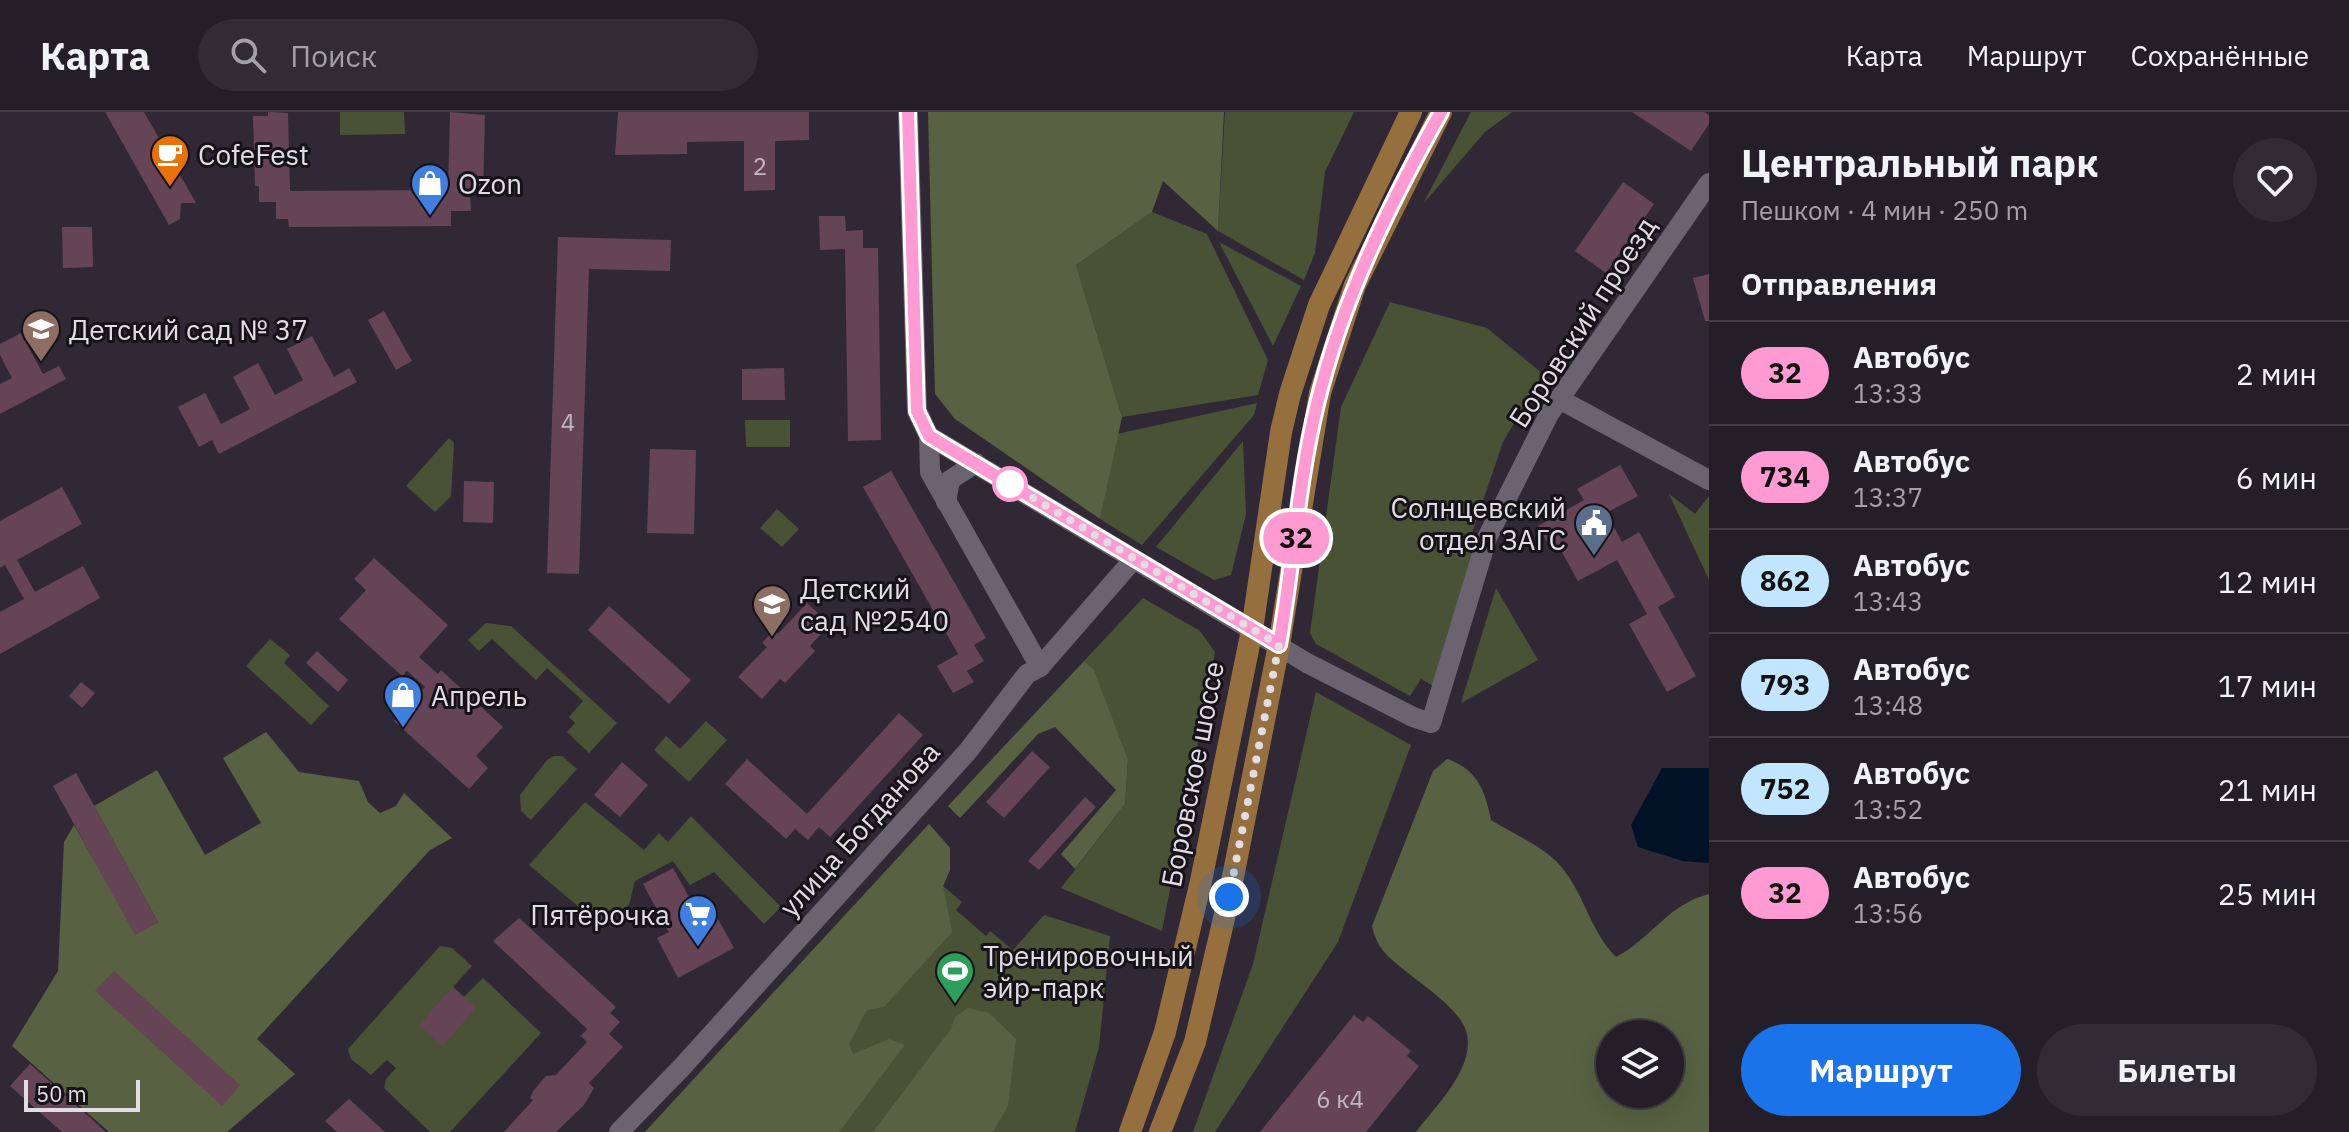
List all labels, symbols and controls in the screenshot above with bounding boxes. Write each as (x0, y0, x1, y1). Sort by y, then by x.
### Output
search box (198, 19, 758, 91)
text: Карта (40, 31, 150, 80)
icon: search (226, 33, 270, 77)
text: Поиск (290, 36, 377, 75)
text: Карта (1846, 37, 1923, 74)
text: Маршрут (1967, 37, 2086, 74)
text: Сохранённые (2130, 37, 2309, 74)
cafe icon: CofeFest (149, 133, 191, 188)
place label: CofeFest (198, 136, 309, 173)
text: Центральный парк (1741, 138, 2099, 187)
button: heart (2233, 138, 2317, 222)
house number: 2 (753, 150, 767, 182)
shop icon: Ozon (409, 162, 451, 217)
place label: Ozon (458, 165, 522, 202)
text: Пешком · 4 мин · 250 m (1741, 193, 2028, 227)
street label: Боровский проезд (1500, 210, 1664, 434)
text: Отправления (1741, 264, 1937, 303)
school or university icon: Детский сад № 37 (20, 308, 62, 363)
place label: Детский сад № 37 (69, 311, 308, 348)
text: Автобус (1853, 337, 1970, 376)
text: 32 (1768, 354, 1802, 391)
text: 2 мин (2236, 354, 2317, 393)
text: 13:33 (1853, 376, 1923, 410)
house number: 4 (561, 406, 575, 438)
text: Автобус (1853, 441, 1970, 480)
text: 734 (1760, 458, 1810, 495)
text: 6 мин (2236, 458, 2317, 497)
unlabelled marker (993, 467, 1027, 501)
text: 13:37 (1853, 480, 1923, 514)
place label: Солнцевский отдел ЗАГС (1391, 489, 1566, 558)
public building icon: Солнцевский отдел ЗАГС (1573, 502, 1615, 557)
line badge: 32 (1260, 512, 1332, 564)
text: 32 (1279, 519, 1313, 556)
text: Автобус (1853, 545, 1970, 584)
text: 862 (1760, 562, 1810, 599)
text: 12 мин (2218, 562, 2317, 601)
place label: Детский сад №2540 (800, 570, 949, 639)
school or university icon: Детский сад №2540 (751, 583, 793, 638)
text: 13:43 (1853, 584, 1923, 618)
text: Автобус (1853, 649, 1970, 688)
street label: Боровское шоссе (1152, 658, 1232, 890)
text: 793 (1760, 666, 1810, 703)
text: 17 мин (2218, 666, 2317, 705)
shop icon: Апрель (382, 674, 424, 729)
place label: Апрель (431, 677, 527, 714)
text: 13:48 (1853, 688, 1923, 722)
street label: улица Богданова (771, 734, 947, 924)
text: Автобус (1853, 753, 1970, 792)
text: 752 (1760, 770, 1810, 807)
text: 21 мин (2218, 770, 2317, 809)
text: 13:52 (1853, 792, 1923, 826)
text: Автобус (1853, 857, 1970, 896)
text: 32 (1768, 874, 1802, 911)
text: 25 мин (2218, 874, 2317, 913)
your location (1209, 877, 1249, 917)
supermarket icon: Пятёрочка (677, 893, 719, 948)
place label: Пятёрочка (530, 896, 670, 933)
text: 13:56 (1853, 896, 1923, 930)
place label: Тренировочный эйр-парк (983, 937, 1194, 1006)
sports icon: Тренировочный эйр-парк (934, 950, 976, 1005)
map controls (1596, 1020, 1684, 1108)
button: layers (1596, 1020, 1684, 1108)
button: Маршрут (1741, 1024, 2021, 1116)
button: Билеты (2037, 1024, 2317, 1116)
scale bar (24, 1076, 140, 1112)
text: 50 m (36, 1079, 87, 1108)
house number: 6 к4 (1316, 1083, 1364, 1115)

